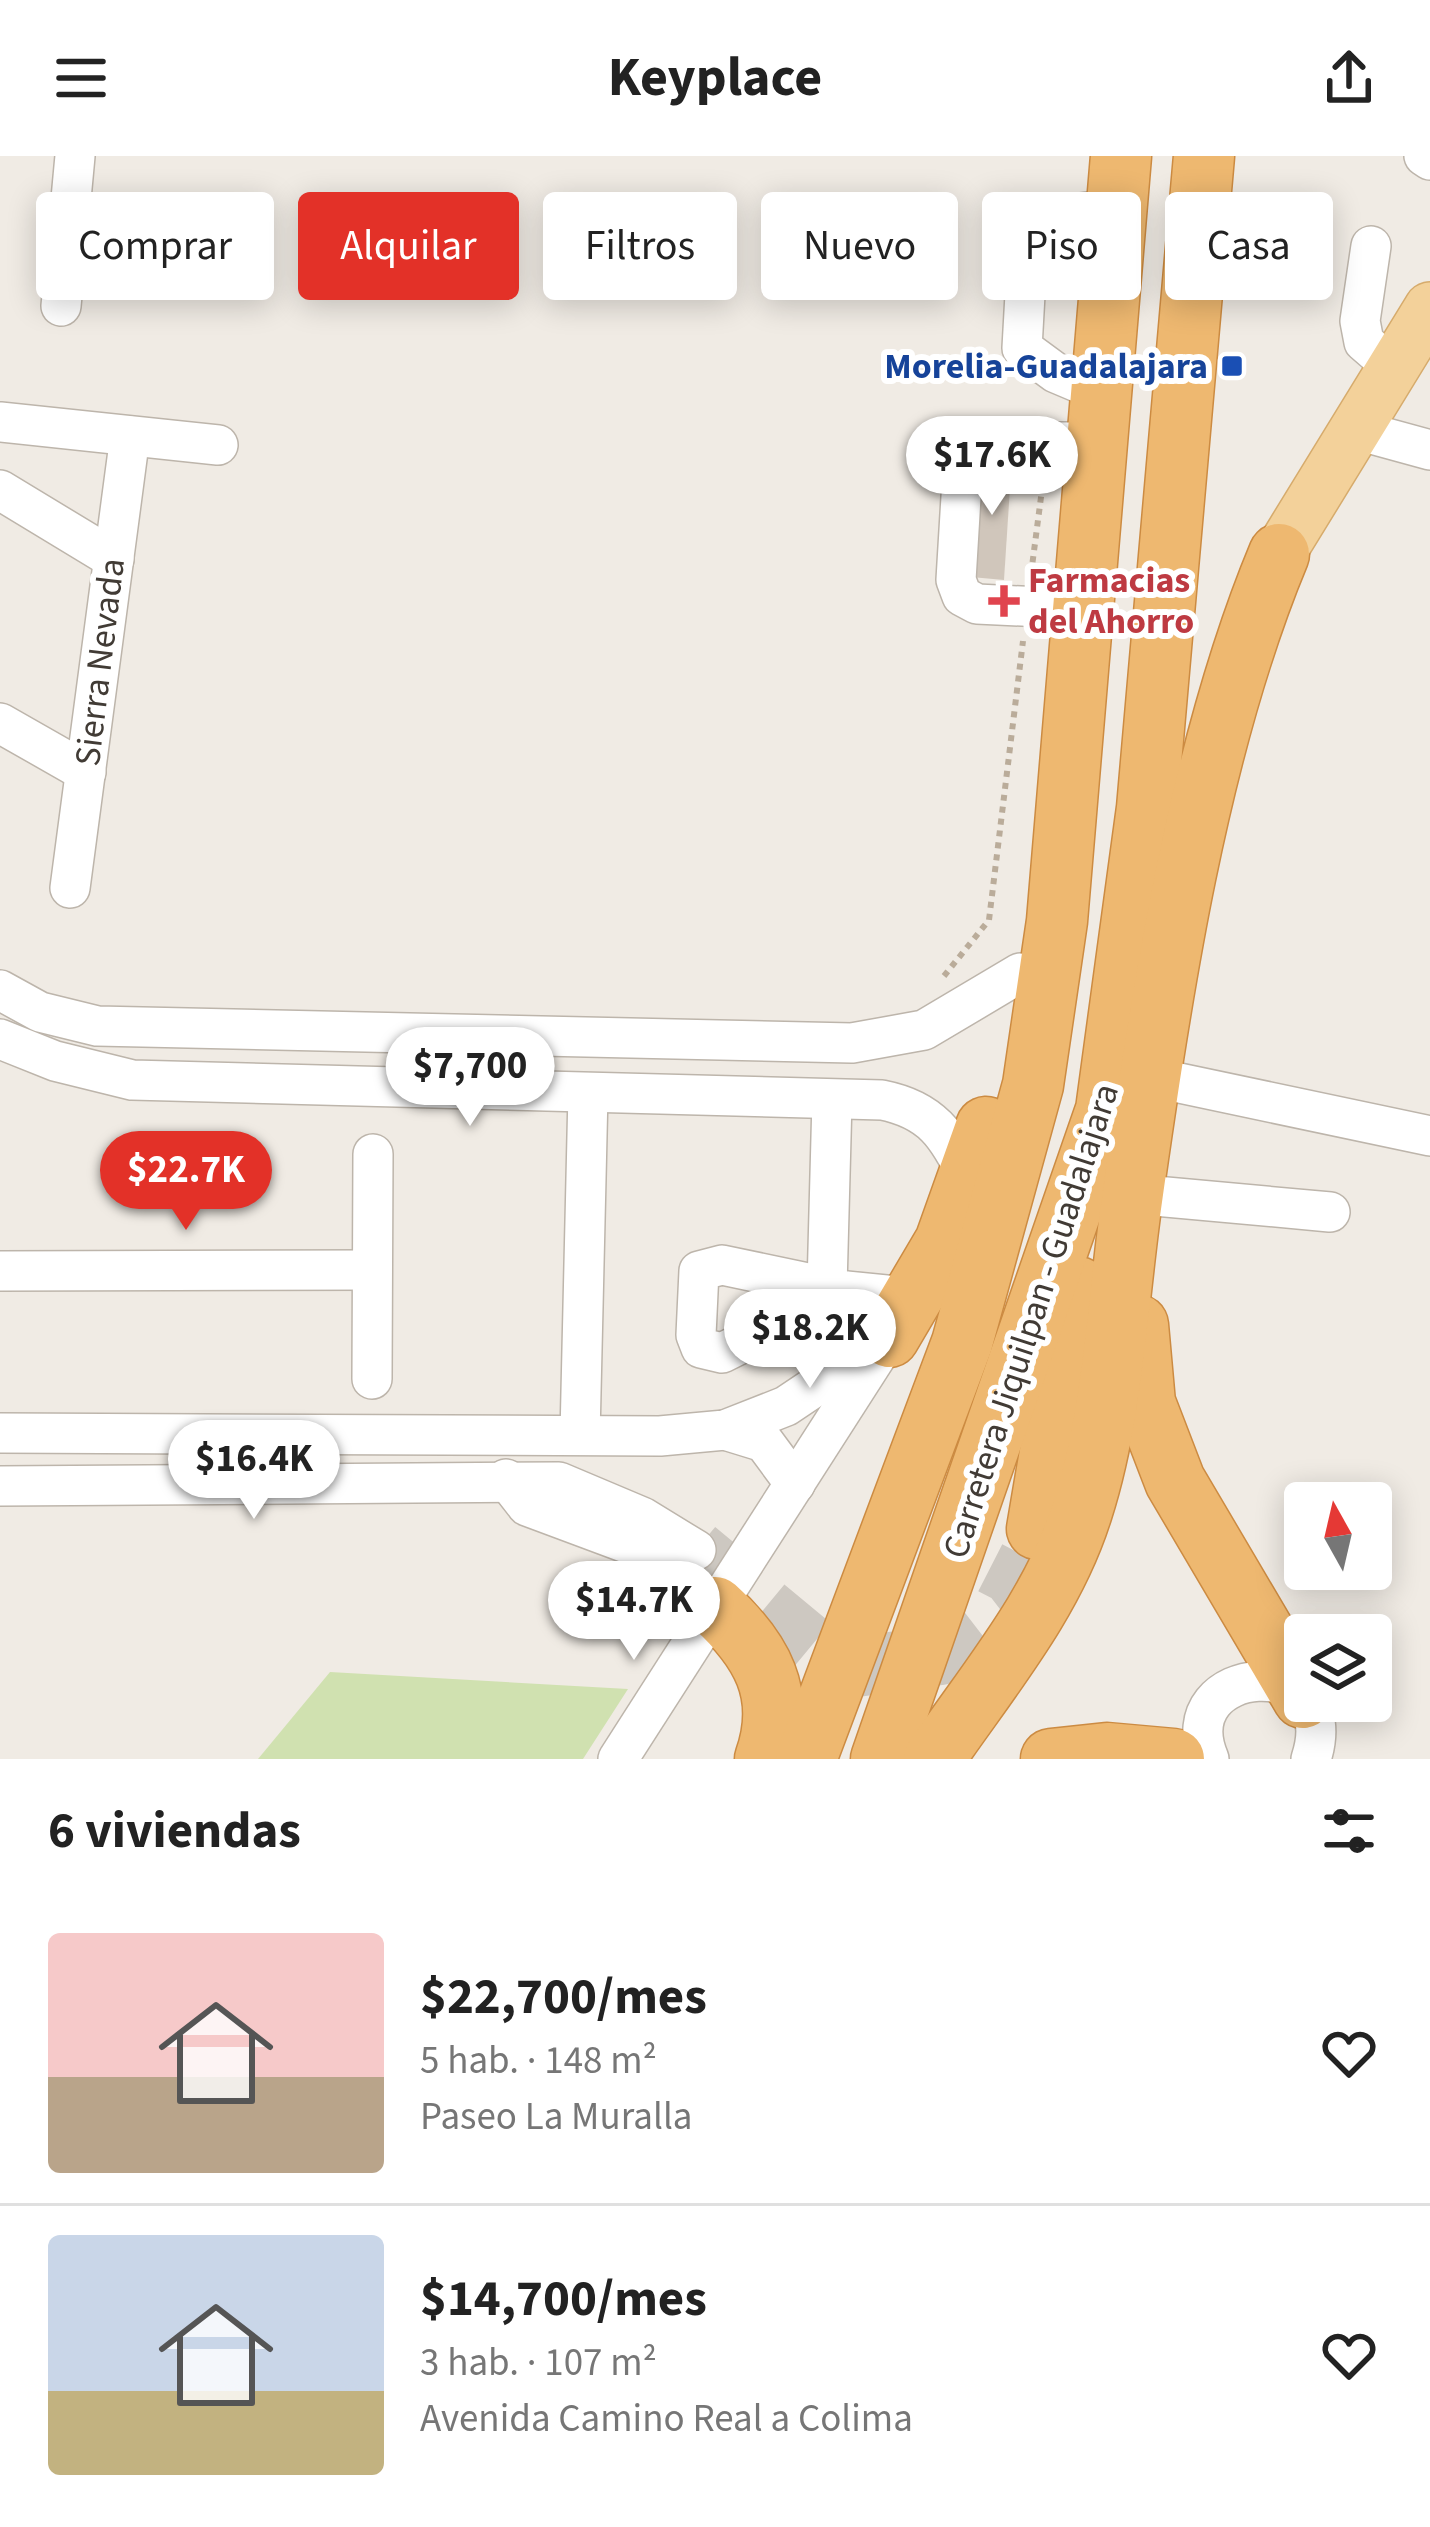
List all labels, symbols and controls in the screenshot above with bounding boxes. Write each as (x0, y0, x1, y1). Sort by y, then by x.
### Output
text: Keyplace (608, 40, 822, 117)
icon: menu (48, 45, 114, 111)
icon: share (1316, 45, 1382, 111)
chip: Comprar (36, 192, 274, 300)
chip: Alquilar (298, 192, 519, 300)
chip: Filtros (543, 192, 737, 300)
chip: Nuevo (761, 192, 958, 300)
chip: Piso (982, 192, 1141, 300)
chip: Casa (1165, 192, 1333, 300)
place label: Morelia-Guadalajara (884, 341, 1208, 392)
marker: Morelia-Guadalajara (1219, 353, 1245, 379)
pin: $17.6K (894, 416, 1090, 518)
text: $17.6K (933, 427, 1051, 483)
street label: Sierra Nevada (62, 555, 138, 769)
place label: Farmacias del Ahorro (1028, 555, 1194, 647)
marker: Farmacias del Ahorro (991, 588, 1017, 614)
pin: $7,700 (372, 1027, 568, 1129)
text: $7,700 (413, 1038, 527, 1094)
street label: Carretera Jiquilpan - Guadalajara (930, 1077, 1132, 1565)
pin: $22.7K (88, 1131, 284, 1233)
text: $22.7K (127, 1142, 245, 1198)
pin: $18.2K (712, 1289, 908, 1391)
text: $18.2K (751, 1300, 869, 1356)
pin: $16.4K (156, 1420, 352, 1522)
text: $16.4K (195, 1431, 313, 1487)
north arrow (1284, 1482, 1392, 1590)
map controls (1284, 1482, 1392, 1722)
pin: $14.7K (536, 1561, 732, 1663)
text: $14.7K (575, 1572, 693, 1628)
button: layers (1284, 1614, 1392, 1722)
text: 6 viviendas (48, 1795, 301, 1867)
icon: filters (1316, 1798, 1382, 1864)
text: $22,700/mes (420, 1961, 707, 2033)
icon: home (144, 1981, 288, 2125)
icon: heart (1316, 2020, 1382, 2086)
text: 5 hab. · 148 m² (420, 2033, 657, 2089)
text: Paseo La Muralla (420, 2089, 692, 2145)
text: $14,700/mes (420, 2263, 707, 2335)
icon: home (144, 2283, 288, 2427)
icon: heart (1316, 2322, 1382, 2388)
text: 3 hab. · 107 m² (420, 2335, 657, 2391)
text: Avenida Camino Real a Colima (420, 2391, 913, 2447)

